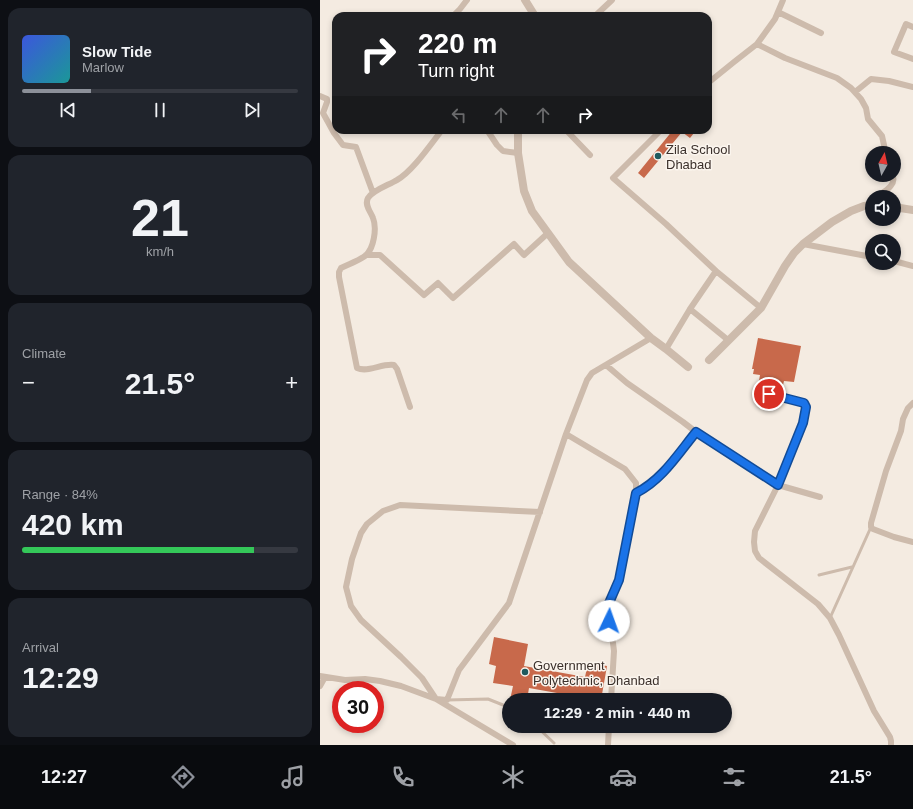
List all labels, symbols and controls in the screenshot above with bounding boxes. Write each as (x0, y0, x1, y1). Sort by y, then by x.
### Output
icon: right (352, 28, 404, 80)
text: 220 m (418, 28, 497, 59)
text: Slow Tide (82, 43, 152, 60)
text: Marlow (82, 60, 124, 75)
text: Turn right (418, 61, 494, 81)
icon: previous (57, 99, 79, 121)
icon: pause (149, 99, 171, 121)
icon: next (241, 99, 263, 121)
icon: left (448, 104, 470, 126)
icon: ahead (490, 104, 512, 126)
icon: ahead (532, 104, 554, 126)
icon: right (574, 104, 596, 126)
place label: Zila School Dhabad (666, 142, 730, 172)
north arrow (865, 146, 901, 182)
map controls (865, 146, 901, 270)
marker: Zila School Dhabad (653, 151, 663, 161)
text: 21 (131, 189, 189, 247)
button: sound (865, 190, 901, 226)
button: search (865, 234, 901, 270)
text: km/h (146, 244, 174, 259)
text: Climate (22, 346, 66, 361)
text: 21.5° (125, 367, 195, 400)
text: − (22, 370, 35, 395)
text: + (285, 370, 298, 395)
pin (752, 377, 786, 411)
icon: arrive (758, 383, 780, 405)
text: Range · 84% (22, 487, 98, 502)
text: 420 km (22, 508, 124, 541)
position arrow (588, 600, 630, 642)
text: Arrival (22, 640, 59, 655)
place label: Government Polytechnic, Dhanbad (533, 658, 659, 688)
text: 12:29 (22, 661, 99, 694)
marker: Government Polytechnic, Dhanbad (520, 667, 530, 677)
speed limit sign: 30 (332, 681, 384, 733)
text: 12:29 · 2 min · 440 m (544, 704, 690, 721)
icon: directions (169, 763, 197, 791)
icon: music (279, 763, 307, 791)
icon: phone (389, 763, 417, 791)
icon: climate (499, 763, 527, 791)
icon: car (609, 763, 637, 791)
icon: filters (720, 763, 748, 791)
text: 12:27 (41, 767, 87, 787)
text: 21.5° (830, 767, 872, 787)

